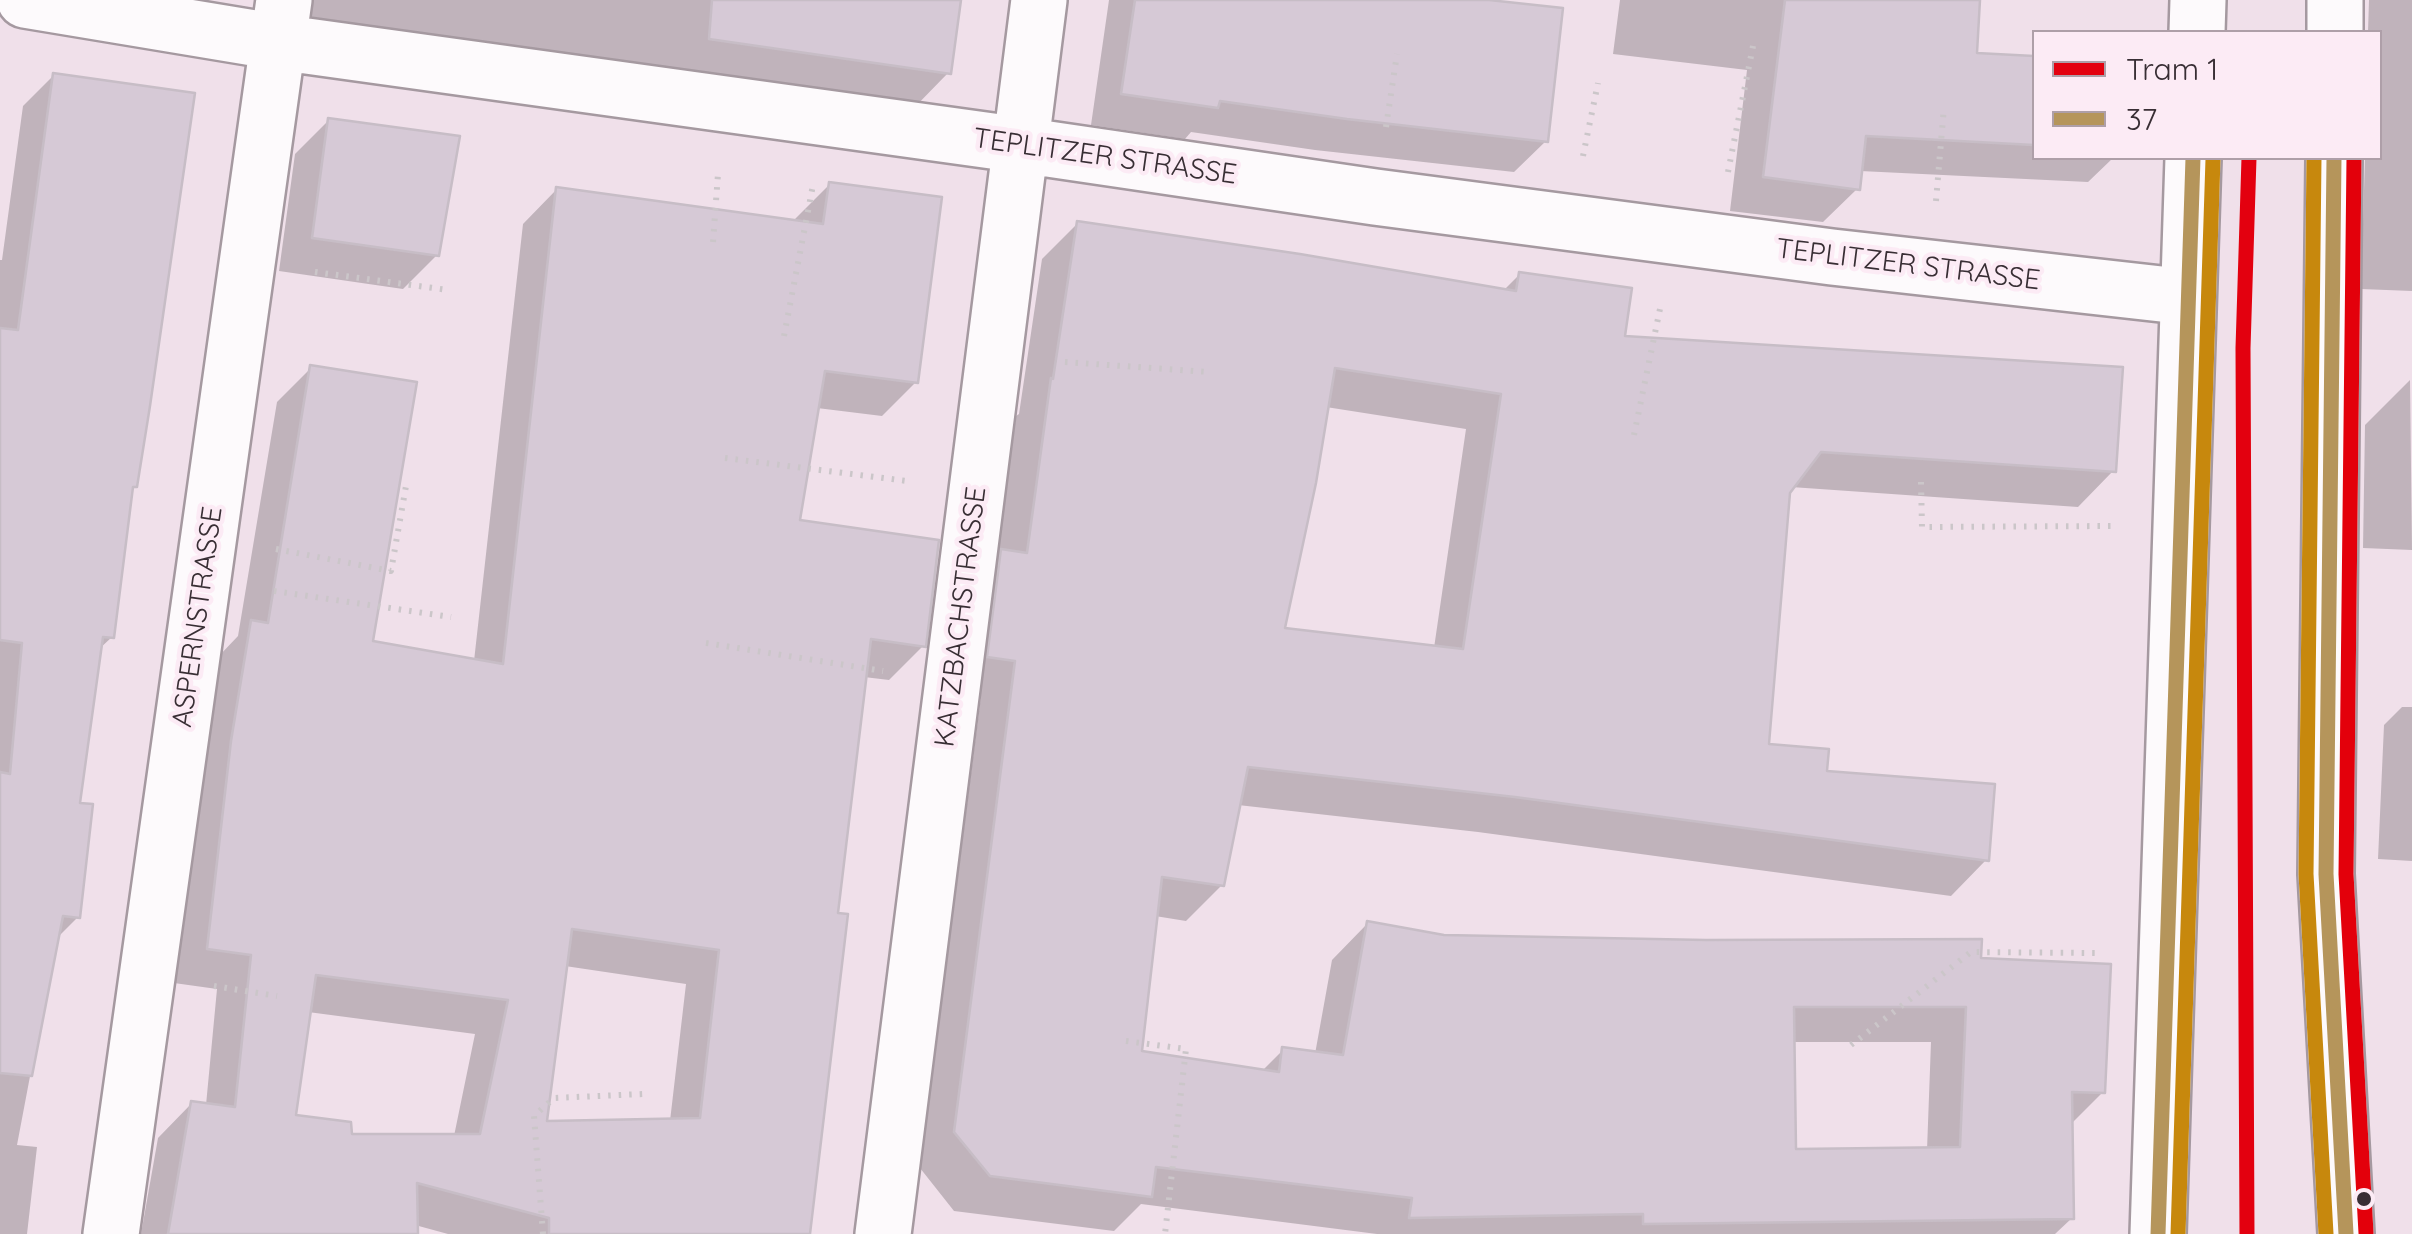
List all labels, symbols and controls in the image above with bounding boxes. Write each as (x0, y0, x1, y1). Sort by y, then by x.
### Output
legend (2032, 30, 2382, 160)
text: Tram 1 (2126, 50, 2218, 88)
text: 37 (2126, 100, 2157, 138)
street label: TEPLITZER STRASSE (971, 122, 1239, 192)
street label: TEPLITZER STRASSE (1774, 232, 2042, 298)
street label: KATZBACHSTRASSE (928, 485, 994, 749)
street label: ASPERNSTRASSE (166, 505, 230, 729)
unlabelled marker (2354, 1189, 2374, 1209)

